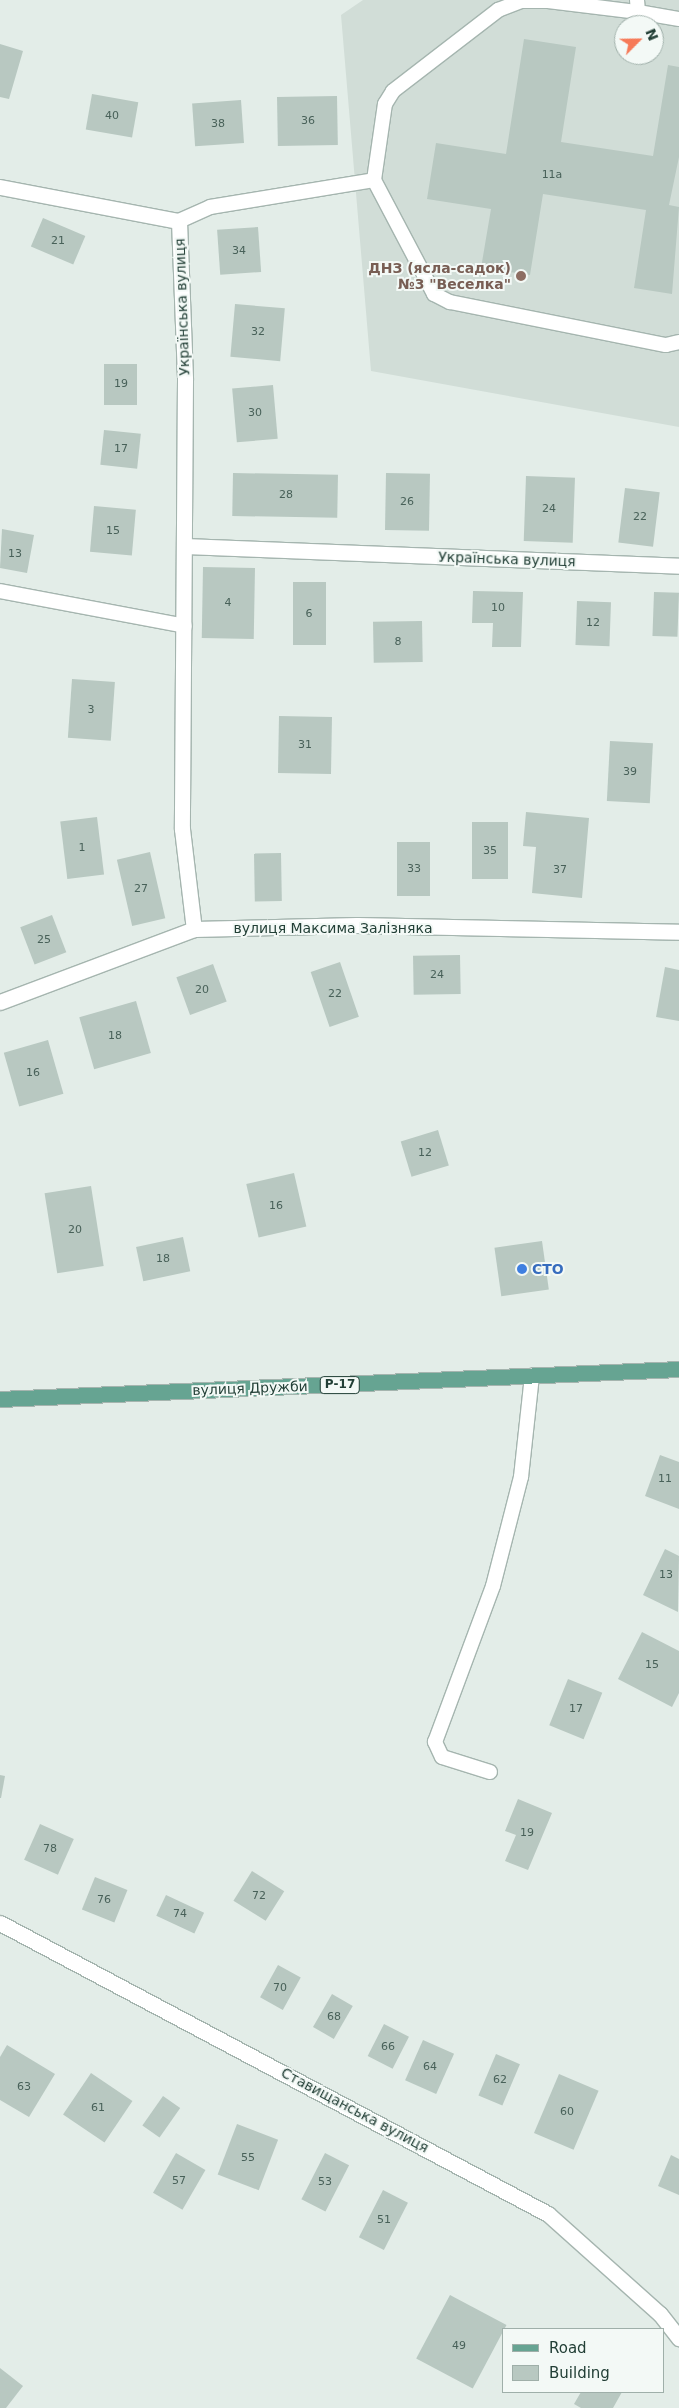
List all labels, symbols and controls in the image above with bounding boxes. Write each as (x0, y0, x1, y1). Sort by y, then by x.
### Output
north arrow (614, 15, 664, 65)
text: N (642, 26, 662, 43)
house number: 40 (105, 109, 119, 123)
house number: 36 (301, 114, 315, 128)
house number: 38 (211, 117, 225, 131)
house number: 11а (542, 168, 562, 182)
house number: 21 (51, 234, 65, 248)
street label: Українська вулиця (171, 238, 193, 376)
house number: 34 (232, 244, 246, 258)
place label: ДНЗ (ясла-садок) №3 "Веселка" (368, 260, 511, 292)
marker: ДНЗ (ясла-садок) №3 "Веселка" (515, 270, 527, 282)
house number: 32 (251, 325, 265, 339)
house number: 19 (114, 377, 128, 391)
house number: 30 (248, 406, 262, 420)
house number: 17 (114, 442, 128, 456)
house number: 28 (279, 488, 293, 502)
house number: 26 (400, 495, 414, 509)
house number: 24 (542, 502, 556, 516)
house number: 22 (633, 510, 647, 524)
house number: 15 (106, 524, 120, 538)
house number: 13 (8, 547, 22, 561)
street label: Українська вулиця (438, 548, 576, 570)
house number: 4 (225, 596, 231, 610)
house number: 10 (491, 601, 505, 615)
house number: 6 (306, 607, 312, 621)
house number: 12 (586, 616, 600, 630)
house number: 8 (395, 635, 401, 649)
house number: 3 (88, 703, 94, 717)
house number: 31 (298, 738, 312, 752)
house number: 39 (623, 765, 637, 779)
house number: 1 (79, 841, 85, 855)
house number: 35 (483, 844, 497, 858)
house number: 33 (407, 862, 421, 876)
house number: 37 (553, 863, 567, 877)
house number: 27 (134, 882, 148, 896)
street label: вулиця Максима Залізняка (234, 920, 432, 936)
house number: 25 (37, 933, 51, 947)
house number: 24 (430, 968, 444, 982)
house number: 20 (195, 983, 209, 997)
house number: 22 (328, 987, 342, 1001)
house number: 18 (108, 1029, 122, 1043)
house number: 16 (26, 1066, 40, 1080)
house number: 12 (418, 1146, 432, 1160)
house number: 16 (269, 1199, 283, 1213)
house number: 20 (68, 1223, 82, 1237)
house number: 18 (156, 1252, 170, 1266)
place label: СТО (532, 1261, 564, 1277)
marker: СТО (516, 1263, 528, 1275)
road number: Р-17 (319, 1376, 361, 1394)
street label: вулиця Дружби (192, 1378, 308, 1398)
house number: 11 (658, 1472, 672, 1486)
house number: 13 (659, 1568, 673, 1582)
house number: 15 (645, 1658, 659, 1672)
house number: 17 (569, 1702, 583, 1716)
house number: 19 (520, 1826, 534, 1840)
house number: 78 (43, 1842, 57, 1856)
house number: 72 (252, 1889, 266, 1903)
house number: 76 (97, 1893, 111, 1907)
house number: 74 (173, 1907, 187, 1921)
house number: 70 (273, 1981, 287, 1995)
house number: 68 (327, 2010, 341, 2024)
house number: 66 (381, 2040, 395, 2054)
house number: 64 (423, 2060, 437, 2074)
street label: Ставищанська вулиця (278, 2064, 432, 2156)
house number: 62 (493, 2073, 507, 2087)
house number: 63 (17, 2080, 31, 2094)
house number: 61 (91, 2101, 105, 2115)
house number: 60 (560, 2105, 574, 2119)
house number: 55 (241, 2151, 255, 2165)
house number: 57 (172, 2174, 186, 2188)
house number: 53 (318, 2175, 332, 2189)
house number: 51 (377, 2213, 391, 2227)
legend (502, 2328, 664, 2393)
house number: 49 (452, 2339, 466, 2353)
text: Road (549, 2339, 587, 2357)
text: Building (549, 2364, 610, 2382)

